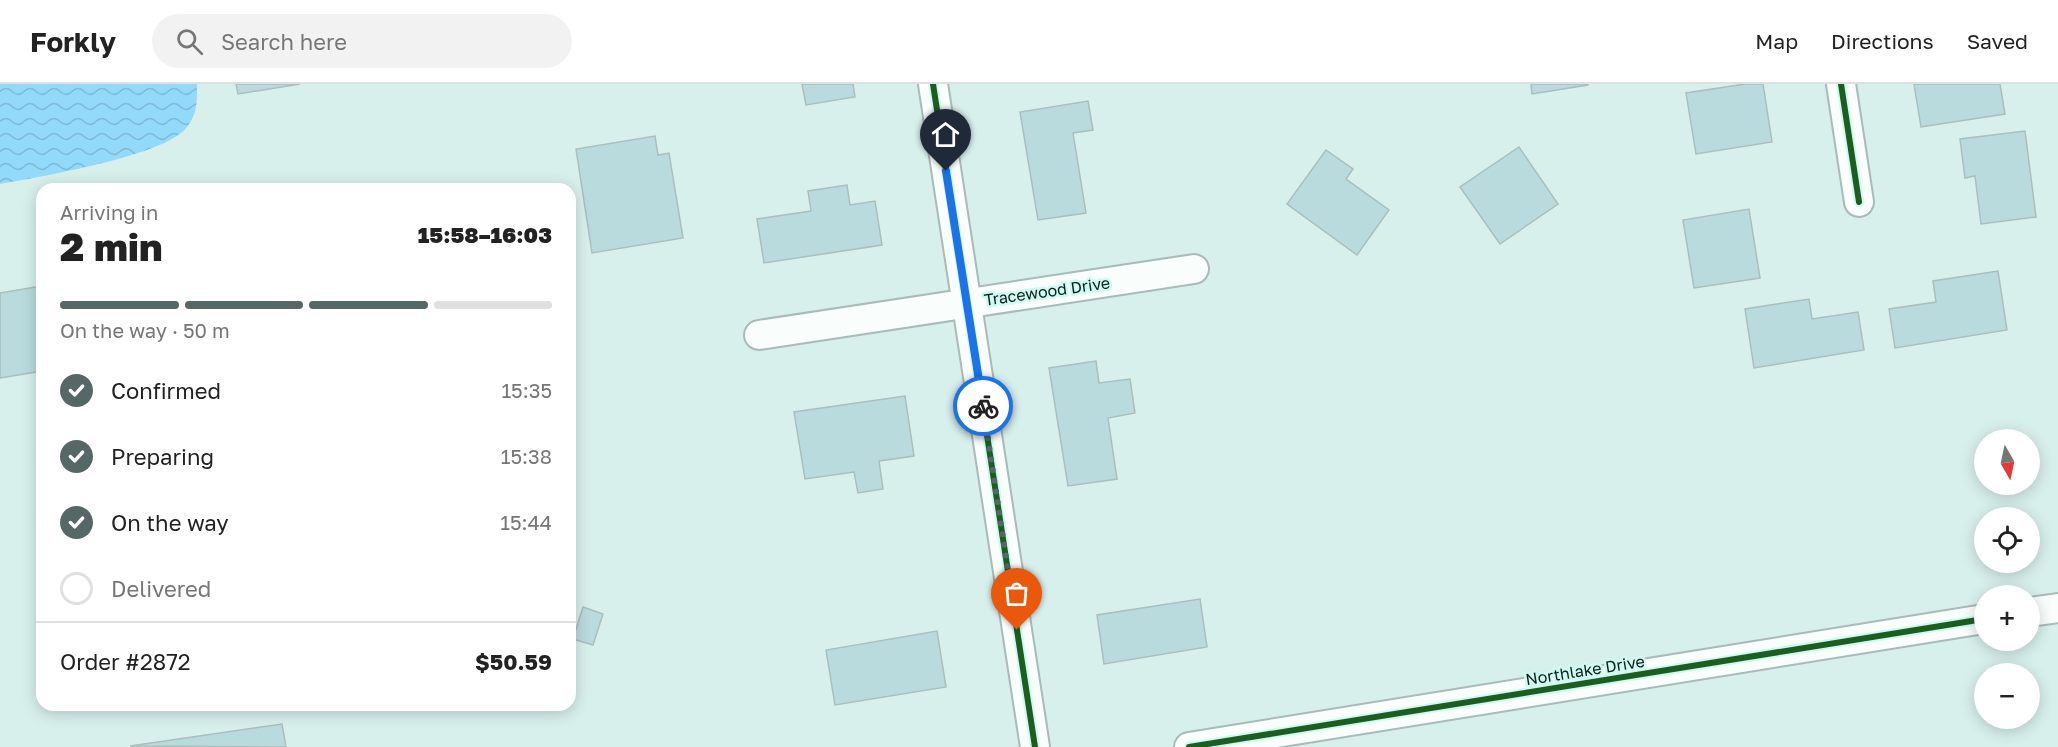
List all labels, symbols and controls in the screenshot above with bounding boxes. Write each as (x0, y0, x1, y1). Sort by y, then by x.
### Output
search box (152, 14, 572, 68)
text: Forkly (30, 25, 116, 58)
icon: search (173, 25, 206, 58)
text: Search here (221, 28, 347, 55)
text: Map (1755, 28, 1798, 54)
text: Directions (1831, 28, 1934, 54)
text: Saved (1967, 28, 2028, 54)
pin (920, 109, 971, 171)
icon: home (929, 118, 962, 151)
text: Arriving in (60, 200, 158, 224)
text: 15:58–16:03 (418, 221, 552, 248)
text: 2 min (60, 223, 163, 270)
street label: Tracewood Drive (983, 272, 1111, 310)
text: On the way · 50 m (60, 318, 230, 342)
icon: check (60, 374, 93, 407)
courier (953, 376, 1013, 436)
text: Confirmed (111, 377, 221, 404)
text: 15:35 (501, 378, 552, 402)
icon: bike (967, 390, 1000, 423)
north arrow (1974, 429, 2040, 495)
map controls (1974, 429, 2040, 729)
icon: check (60, 440, 93, 473)
text: Preparing (111, 443, 214, 470)
text: 15:38 (501, 444, 552, 468)
icon: check (60, 506, 93, 539)
button: locate (1974, 507, 2040, 573)
text: On the way (111, 509, 229, 536)
text: 15:44 (500, 510, 552, 534)
pin (991, 568, 1042, 630)
text: Delivered (111, 575, 211, 602)
icon: bag (1000, 577, 1033, 610)
button: + (1974, 585, 2040, 651)
text: Order #2872 (60, 648, 191, 675)
text: $50.59 (475, 648, 552, 675)
street label: Northlake Drive (1524, 651, 1646, 689)
button: − (1974, 663, 2040, 729)

